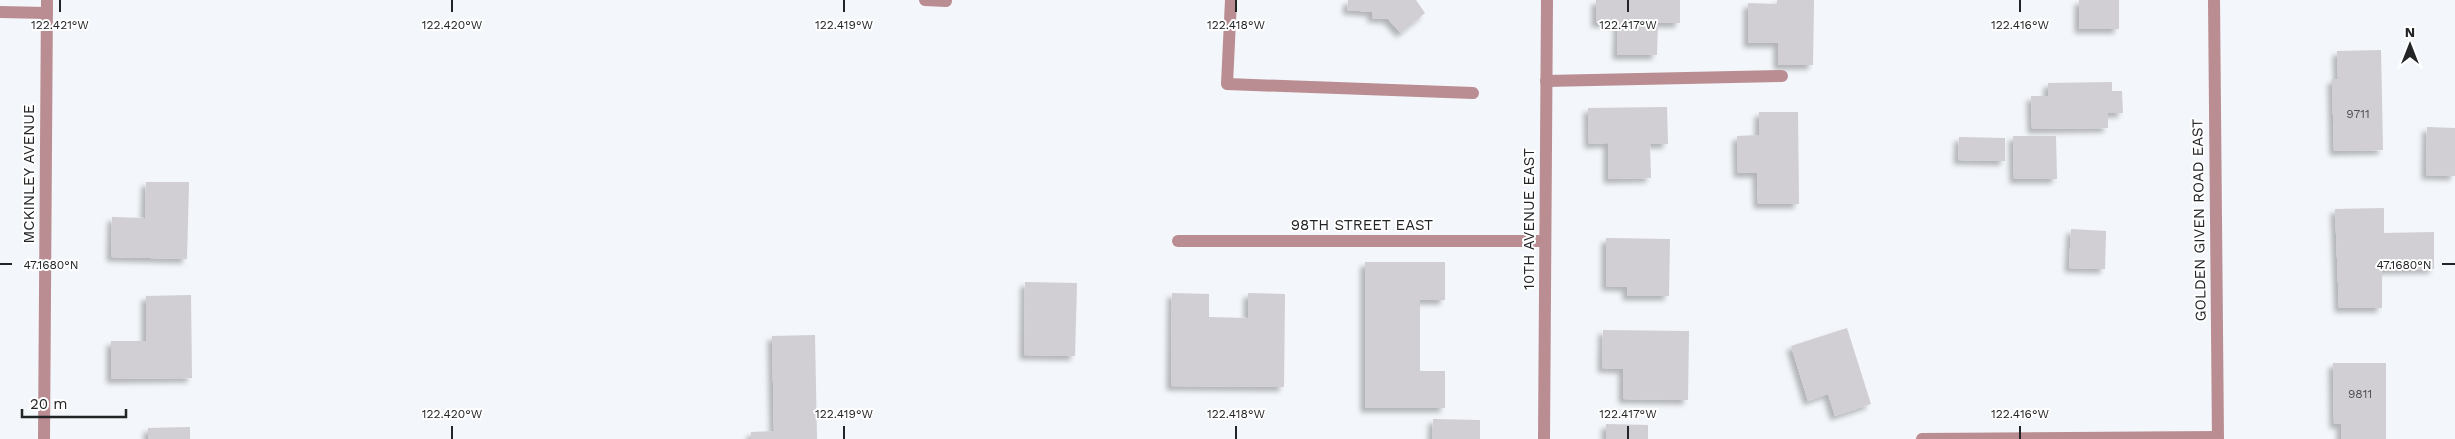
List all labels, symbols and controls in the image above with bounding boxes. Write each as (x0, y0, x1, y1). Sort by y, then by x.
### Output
text: 122.421°W (31, 18, 89, 32)
text: 122.420°W (422, 18, 483, 32)
text: 122.419°W (815, 18, 873, 32)
text: 122.418°W (1207, 18, 1265, 32)
text: 122.417°W (1599, 18, 1657, 32)
text: 122.416°W (1991, 18, 2049, 32)
north arrow (2385, 20, 2435, 70)
text: N (2405, 24, 2415, 40)
street label: MCKINLEY AVENUE (20, 105, 38, 243)
house number: 9711 (2346, 107, 2370, 121)
street label: GOLDEN GIVEN ROAD EAST (2188, 119, 2210, 321)
street label: 10TH AVENUE EAST (1520, 148, 1538, 290)
street label: 98TH STREET EAST (1291, 216, 1433, 234)
text: 47.1680°N (23, 258, 79, 272)
text: 47.1680°N (2376, 258, 2432, 272)
scale bar (22, 386, 126, 418)
house number: 9811 (2348, 387, 2372, 401)
text: 20 m (30, 395, 68, 413)
text: 122.420°W (422, 407, 483, 421)
text: 122.419°W (815, 407, 873, 421)
text: 122.418°W (1207, 407, 1265, 421)
text: 122.417°W (1599, 407, 1657, 421)
text: 122.416°W (1991, 407, 2049, 421)

